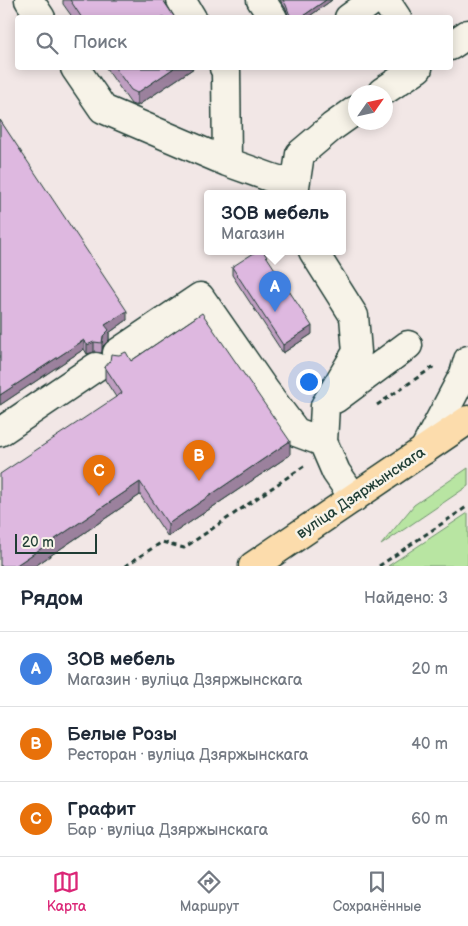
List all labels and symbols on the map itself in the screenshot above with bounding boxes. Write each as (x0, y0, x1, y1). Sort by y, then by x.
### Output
north arrow (348, 85, 393, 130)
pin: A (259, 271, 291, 312)
your location (296, 369, 322, 395)
pin: B (183, 440, 215, 481)
street label: вуліца Дзяржынскага (293, 443, 429, 543)
pin: C (83, 455, 115, 496)
scale bar (15, 531, 98, 554)

